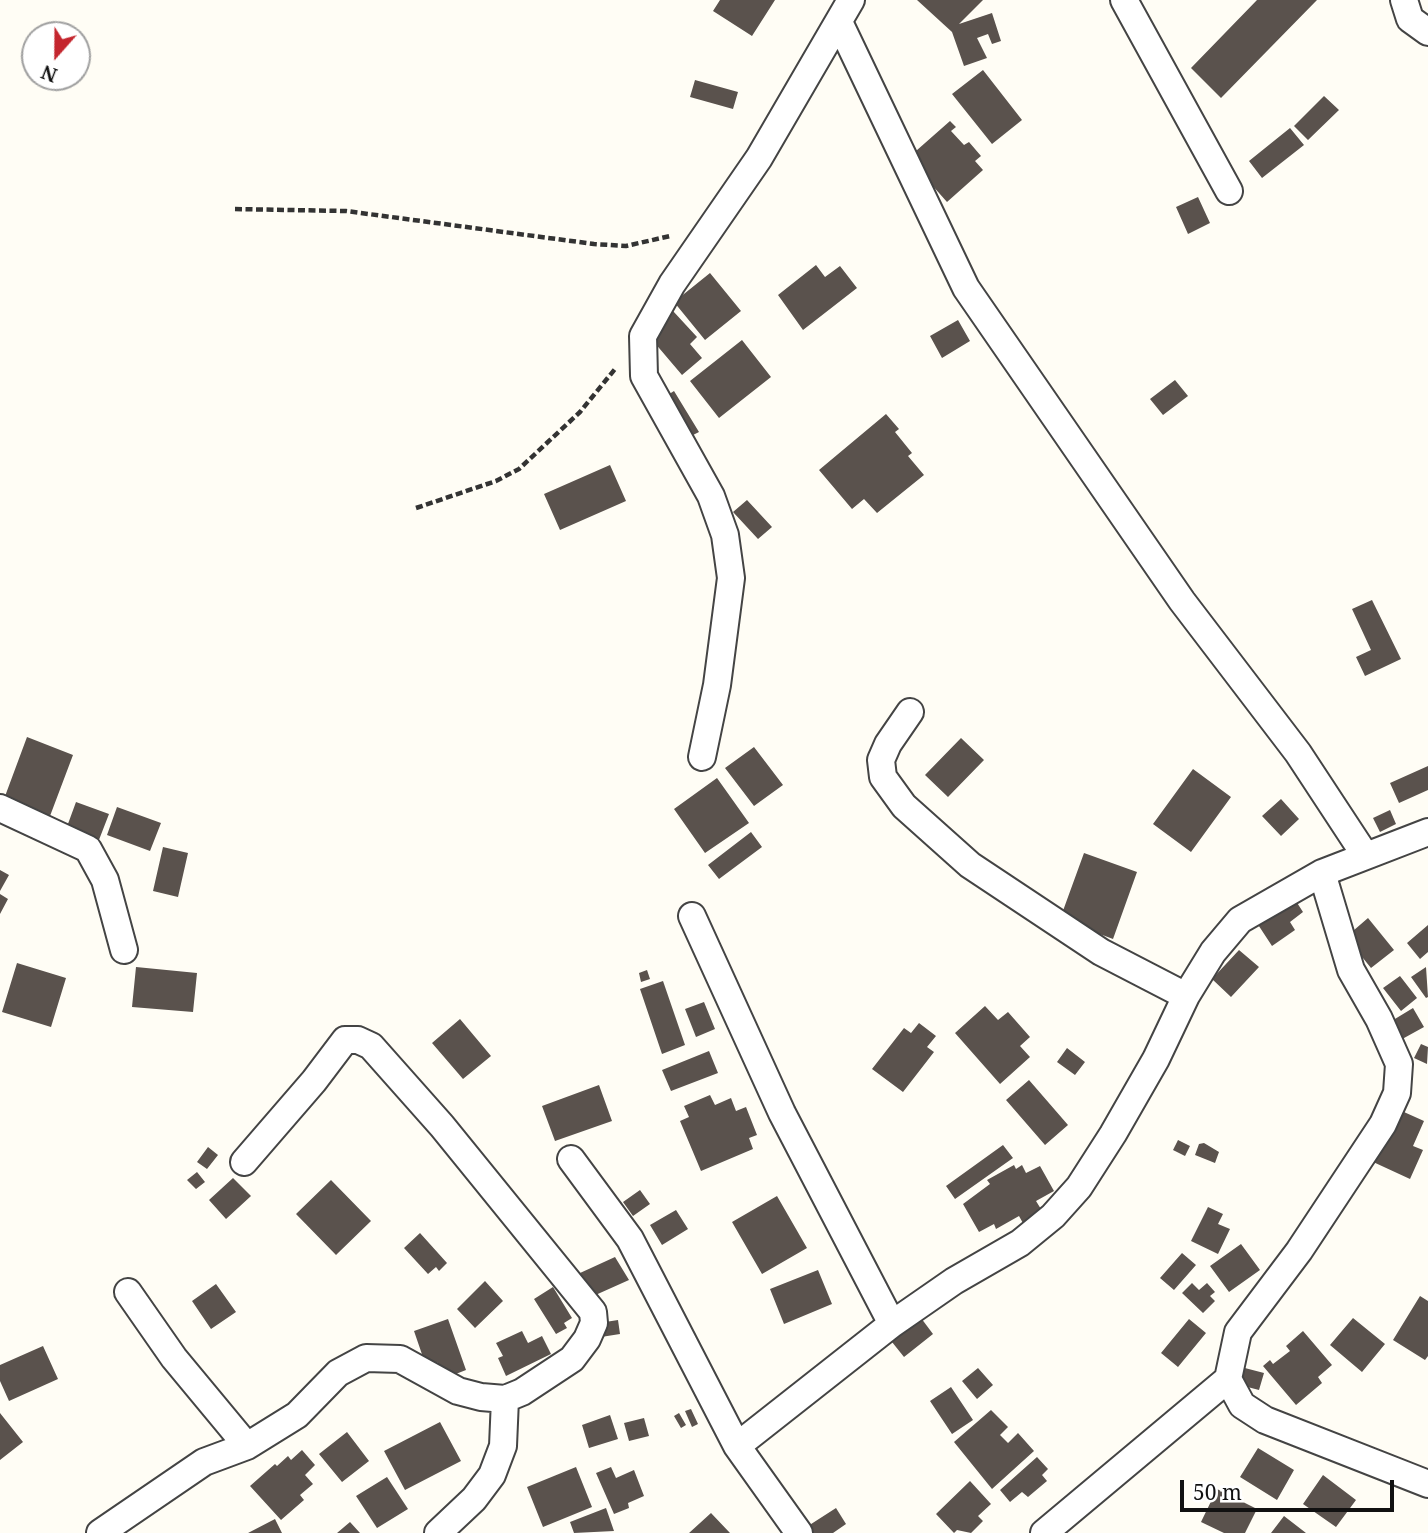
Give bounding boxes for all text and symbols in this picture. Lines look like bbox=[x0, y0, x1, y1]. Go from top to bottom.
north arrow bbox=[21, 21, 91, 91]
text: N bbox=[38, 59, 61, 89]
scale bar bbox=[1183, 1466, 1396, 1510]
text: 50 m bbox=[1193, 1478, 1242, 1506]

